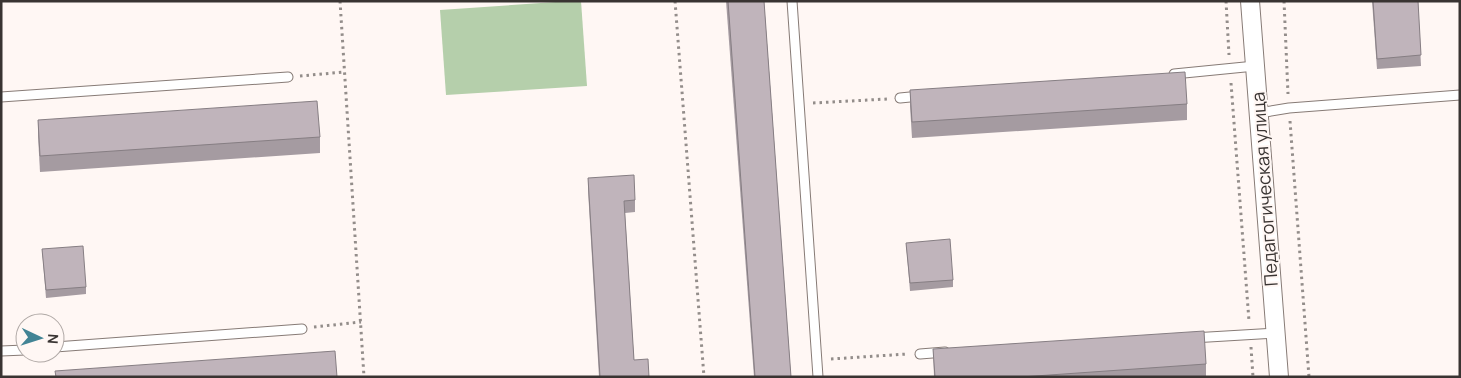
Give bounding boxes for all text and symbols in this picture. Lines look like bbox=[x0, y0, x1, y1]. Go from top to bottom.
street label: Педагогическая улица bbox=[1245, 91, 1283, 287]
north arrow bbox=[15, 313, 65, 363]
text: N bbox=[44, 333, 63, 345]

